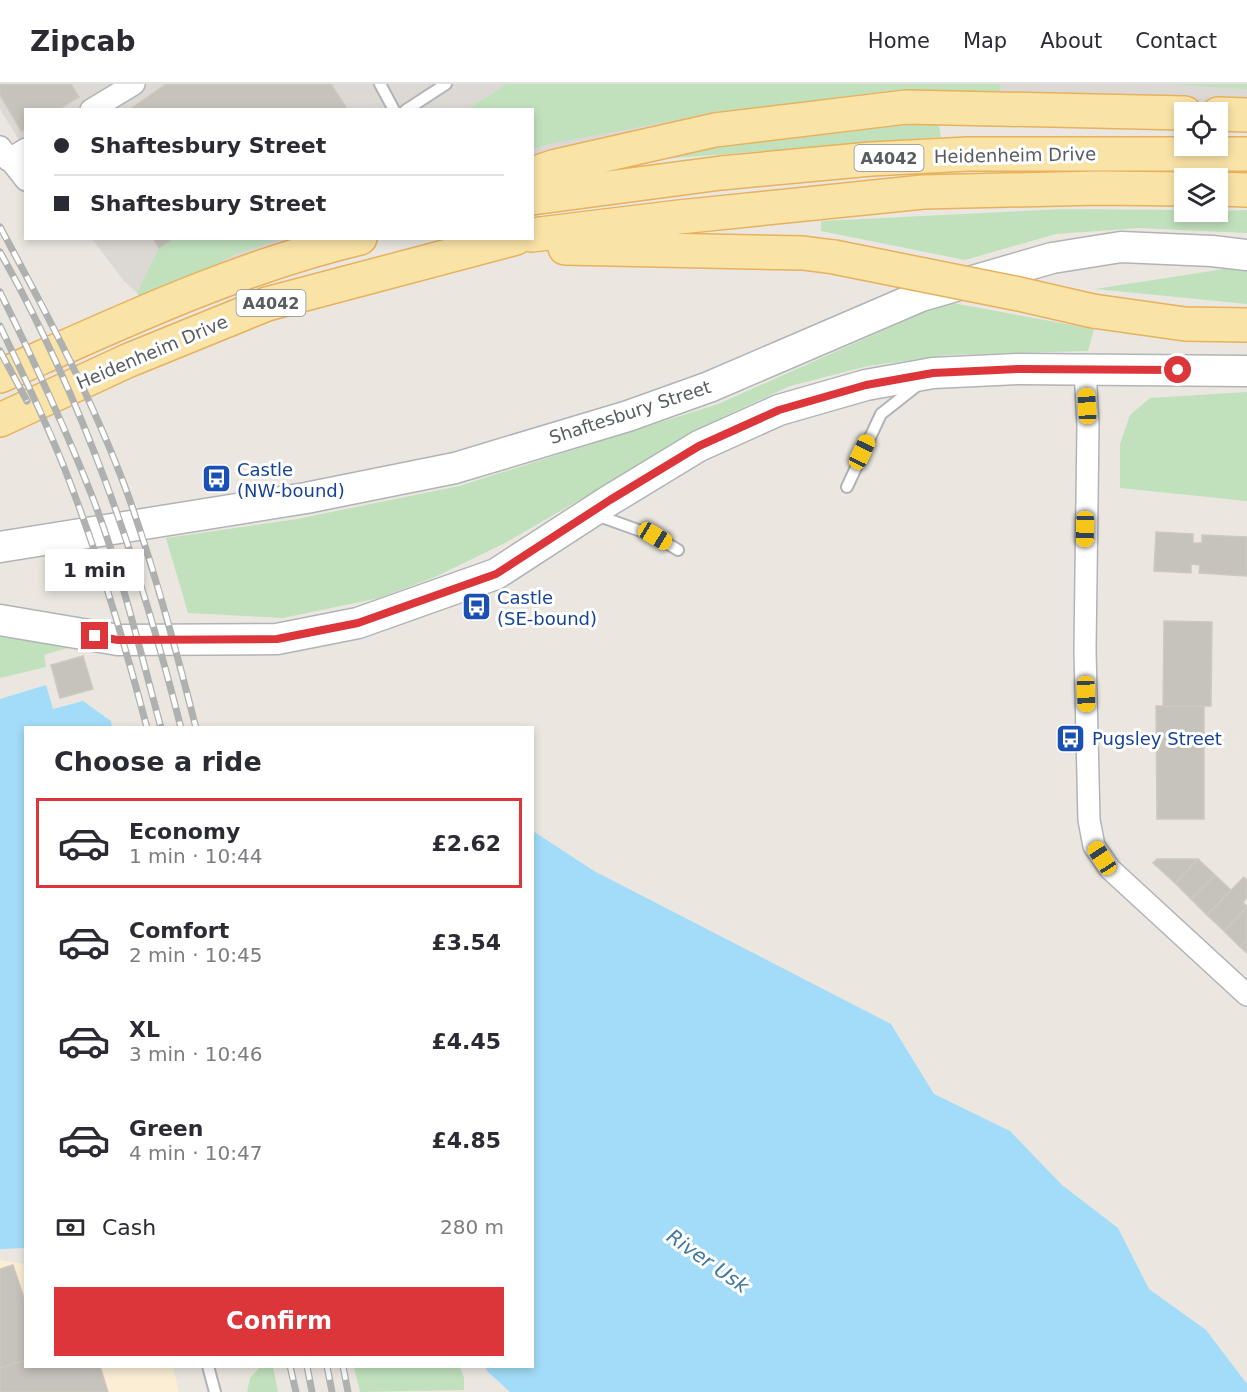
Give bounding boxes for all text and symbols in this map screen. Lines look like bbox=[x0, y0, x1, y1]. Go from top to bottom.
text: Zipcab bbox=[30, 25, 135, 58]
text: Home bbox=[868, 29, 930, 53]
text: Map bbox=[963, 29, 1007, 53]
text: About bbox=[1040, 29, 1102, 53]
text: Contact bbox=[1135, 29, 1217, 53]
map controls bbox=[1174, 102, 1228, 222]
button: locate bbox=[1174, 102, 1228, 156]
text: Shaftesbury Street bbox=[90, 133, 326, 158]
street label: Heidenheim Drive bbox=[934, 143, 1096, 167]
road number: A4042 bbox=[854, 145, 924, 171]
button: layers bbox=[1174, 168, 1228, 222]
text: Shaftesbury Street bbox=[90, 191, 326, 216]
road number: A4042 bbox=[236, 290, 306, 316]
street label: Heidenheim Drive bbox=[73, 311, 231, 393]
route start bbox=[1164, 356, 1191, 383]
street label: Shaftesbury Street bbox=[547, 376, 713, 448]
car bbox=[1077, 388, 1097, 424]
car bbox=[846, 432, 878, 472]
place label: Castle (NW-bound) bbox=[237, 459, 345, 501]
bus stop icon: Castle (NW-bound) bbox=[200, 463, 232, 495]
car bbox=[1076, 511, 1094, 547]
car bbox=[635, 519, 675, 553]
callout: 1 min bbox=[46, 549, 144, 591]
text: 1 min bbox=[63, 558, 126, 582]
place label: Castle (SE-bound) bbox=[497, 587, 597, 629]
bus stop icon: Castle (SE-bound) bbox=[460, 591, 492, 623]
route end bbox=[81, 622, 108, 649]
car bbox=[1076, 676, 1096, 712]
bus stop icon: Pugsley Street bbox=[1055, 722, 1087, 754]
place label: Pugsley Street bbox=[1092, 728, 1222, 749]
text: Choose a ride bbox=[54, 746, 262, 777]
icon: car bbox=[57, 816, 111, 870]
text: Economy bbox=[129, 819, 240, 844]
text: £2.62 bbox=[431, 831, 501, 856]
car bbox=[1085, 838, 1119, 878]
text: 1 min · 10:44 bbox=[129, 844, 263, 868]
icon: car bbox=[57, 915, 111, 969]
text: Comfort bbox=[129, 918, 229, 943]
text: £3.54 bbox=[431, 930, 501, 955]
text: 2 min · 10:45 bbox=[129, 943, 263, 967]
icon: car bbox=[57, 1014, 111, 1068]
text: XL bbox=[129, 1017, 160, 1042]
text: £4.45 bbox=[431, 1029, 501, 1054]
text: 3 min · 10:46 bbox=[129, 1042, 263, 1066]
icon: car bbox=[57, 1113, 111, 1167]
text: Green bbox=[129, 1116, 203, 1141]
text: £4.85 bbox=[431, 1128, 501, 1153]
text: 4 min · 10:47 bbox=[129, 1141, 263, 1165]
icon: cash bbox=[54, 1211, 87, 1244]
text: Cash bbox=[102, 1215, 156, 1240]
text: 280 m bbox=[440, 1215, 504, 1239]
water label: River Usk bbox=[662, 1224, 755, 1299]
button: Confirm bbox=[54, 1287, 504, 1356]

